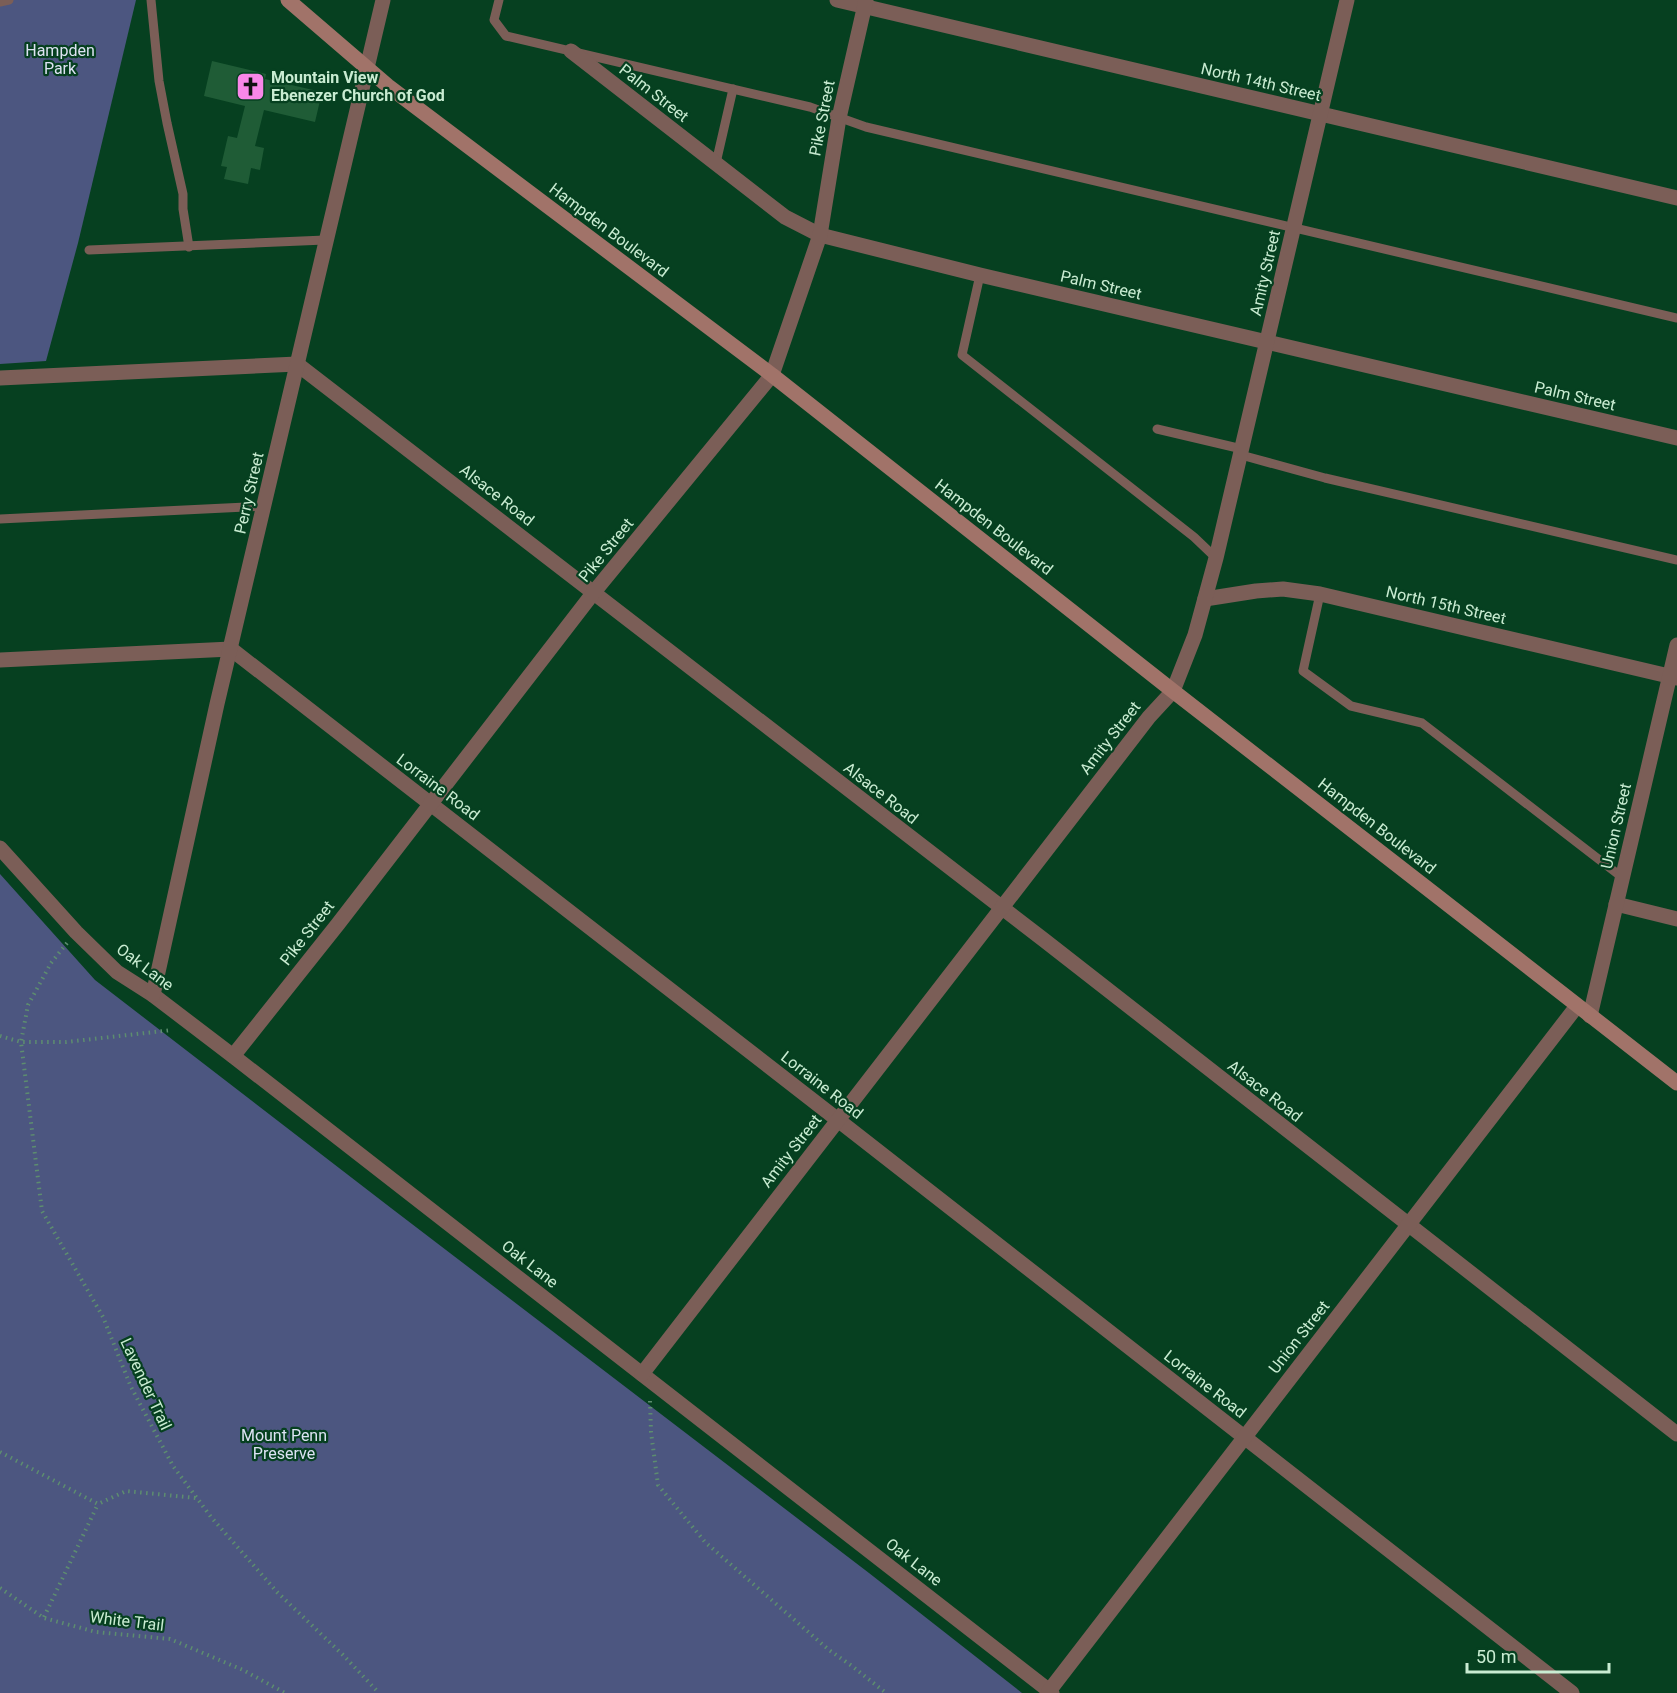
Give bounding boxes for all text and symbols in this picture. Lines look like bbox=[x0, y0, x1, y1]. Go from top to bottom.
park label: Hampden Park bbox=[25, 41, 95, 78]
street label: North 14th Street bbox=[1199, 59, 1323, 105]
street label: Palm Street bbox=[616, 60, 692, 126]
place label: Mountain View Ebenezer Church of God bbox=[271, 68, 445, 105]
church icon: Mountain View Ebenezer Church of God bbox=[234, 70, 266, 102]
street label: Pike Street bbox=[805, 79, 839, 157]
street label: Hampden Boulevard bbox=[546, 179, 672, 281]
street label: Amity Street bbox=[1246, 228, 1284, 318]
street label: Palm Street bbox=[1059, 266, 1143, 304]
street label: Palm Street bbox=[1533, 377, 1617, 415]
street label: Perry Street bbox=[230, 450, 268, 536]
street label: Alsace Road bbox=[456, 460, 538, 530]
street label: Hampden Boulevard bbox=[931, 475, 1057, 579]
street label: Pike Street bbox=[575, 514, 637, 586]
street label: North 15th Street bbox=[1384, 582, 1508, 628]
street label: Amity Street bbox=[1076, 698, 1144, 778]
street label: Lorraine Road bbox=[393, 750, 483, 824]
street label: Alsace Road bbox=[840, 758, 922, 828]
street label: Hampden Boulevard bbox=[1314, 774, 1440, 878]
street label: Union Street bbox=[1597, 781, 1635, 871]
street label: Pike Street bbox=[276, 897, 338, 969]
street label: Oak Lane bbox=[113, 939, 177, 995]
street label: Lorraine Road bbox=[777, 1047, 867, 1123]
street label: Alsace Road bbox=[1224, 1056, 1306, 1126]
street label: Amity Street bbox=[757, 1111, 825, 1191]
street label: Oak Lane bbox=[498, 1236, 562, 1292]
street label: Union Street bbox=[1265, 1297, 1333, 1377]
street label: Lavender Trail bbox=[116, 1335, 176, 1433]
street label: Lorraine Road bbox=[1160, 1346, 1250, 1422]
park label: Mount Penn Preserve bbox=[241, 1426, 327, 1463]
street label: Oak Lane bbox=[882, 1534, 946, 1590]
street label: White Trail bbox=[89, 1607, 165, 1635]
scale bar bbox=[1467, 1636, 1610, 1674]
text: 50 m bbox=[1476, 1646, 1516, 1667]

